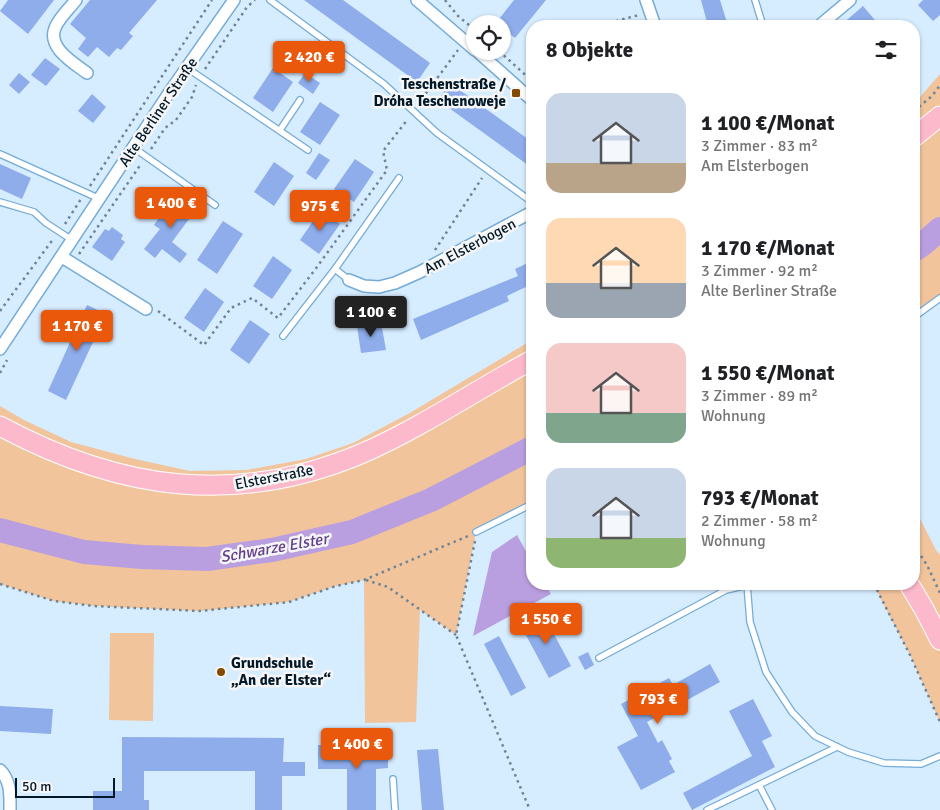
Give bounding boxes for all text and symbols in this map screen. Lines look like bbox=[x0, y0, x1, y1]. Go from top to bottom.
map controls bbox=[466, 15, 511, 60]
button: locate bbox=[466, 15, 511, 60]
icon: filters bbox=[872, 36, 900, 64]
text: 8 Objekte bbox=[546, 37, 633, 63]
pin: 2 420 € bbox=[263, 41, 355, 83]
text: 2 420 € bbox=[284, 47, 334, 67]
street label: Alte Berliner Straße bbox=[115, 54, 201, 170]
place label: Teschenstraße / Dróha Teschenoweje bbox=[373, 75, 506, 110]
marker: Teschenstraße / Dróha Teschenoweje bbox=[510, 87, 522, 99]
text: 1 100 €/Monat bbox=[701, 110, 835, 136]
icon: home bbox=[586, 113, 646, 173]
text: 3 Zimmer · 83 m² bbox=[701, 136, 818, 156]
text: Am Elsterbogen bbox=[701, 156, 809, 176]
pin: 1 400 € bbox=[125, 186, 217, 229]
pin: 975 € bbox=[285, 190, 355, 232]
text: 1 400 € bbox=[146, 193, 196, 213]
text: 975 € bbox=[301, 196, 339, 216]
street label: Am Elsterbogen bbox=[421, 214, 519, 278]
text: 1 170 €/Monat bbox=[701, 235, 835, 261]
icon: home bbox=[586, 238, 646, 298]
text: 3 Zimmer · 92 m² bbox=[701, 261, 818, 281]
text: Alte Berliner Straße bbox=[701, 281, 837, 301]
pin: 1 100 € bbox=[325, 296, 417, 338]
text: 1 100 € bbox=[346, 302, 396, 322]
pin: 1 170 € bbox=[31, 310, 123, 352]
text: 1 170 € bbox=[52, 316, 102, 336]
text: 1 550 €/Monat bbox=[701, 360, 835, 386]
icon: home bbox=[586, 363, 646, 423]
text: 3 Zimmer · 89 m² bbox=[701, 386, 818, 406]
text: Wohnung bbox=[701, 406, 766, 426]
street label: Elsterstraße bbox=[233, 461, 315, 493]
text: 793 €/Monat bbox=[701, 485, 819, 511]
icon: home bbox=[586, 488, 646, 548]
text: 2 Zimmer · 58 m² bbox=[701, 511, 818, 531]
water label: Schwarze Elster bbox=[219, 528, 332, 567]
text: Wohnung bbox=[701, 531, 766, 551]
pin: 1 550 € bbox=[500, 602, 592, 645]
text: 1 550 € bbox=[521, 609, 571, 629]
place label: Grundschule „An der Elster“ bbox=[231, 654, 332, 689]
marker: Grundschule „An der Elster“ bbox=[215, 666, 227, 678]
pin: 793 € bbox=[623, 682, 693, 725]
text: 793 € bbox=[639, 689, 677, 709]
pin: 1 400 € bbox=[311, 728, 403, 770]
text: 1 400 € bbox=[332, 734, 382, 754]
scale bar bbox=[15, 775, 115, 798]
text: 50 m bbox=[22, 778, 51, 795]

